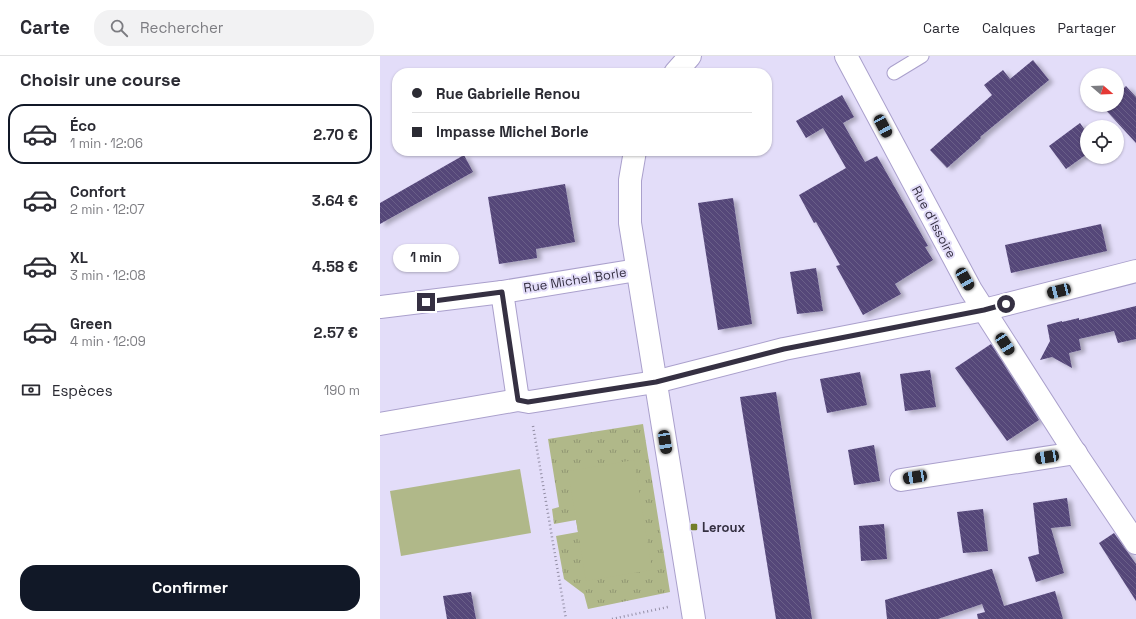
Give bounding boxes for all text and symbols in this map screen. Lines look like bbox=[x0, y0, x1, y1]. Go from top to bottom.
search box bbox=[94, 10, 374, 46]
text: Carte bbox=[20, 15, 70, 40]
icon: search bbox=[108, 17, 130, 39]
text: Rechercher bbox=[140, 18, 224, 37]
text: Carte bbox=[923, 19, 960, 37]
text: Calques bbox=[982, 19, 1036, 37]
text: Partager bbox=[1058, 19, 1116, 37]
text: Choisir une course bbox=[20, 68, 181, 91]
north arrow bbox=[1080, 68, 1124, 112]
map controls bbox=[1080, 68, 1124, 164]
text: Rue Gabrielle Renou bbox=[436, 84, 580, 103]
car bbox=[872, 113, 894, 139]
icon: car bbox=[22, 116, 58, 152]
text: Éco bbox=[70, 116, 96, 135]
button: locate bbox=[1080, 120, 1124, 164]
text: Impasse Michel Borle bbox=[436, 122, 589, 141]
text: 2.70 € bbox=[313, 125, 358, 144]
text: 1 min · 12:06 bbox=[70, 135, 143, 152]
icon: car bbox=[22, 182, 58, 218]
text: Confort bbox=[70, 182, 126, 201]
street label: Rue d'Issoire bbox=[908, 183, 960, 261]
text: 3.64 € bbox=[312, 191, 358, 210]
text: 2 min · 12:07 bbox=[70, 201, 145, 218]
callout: 1 min bbox=[393, 244, 459, 272]
icon: car bbox=[22, 248, 58, 284]
text: XL bbox=[70, 248, 88, 267]
text: 1 min bbox=[410, 249, 442, 266]
text: 4.58 € bbox=[312, 257, 358, 276]
street label: Rue Michel Borle bbox=[522, 263, 628, 297]
car bbox=[954, 266, 976, 292]
text: 3 min · 12:08 bbox=[70, 267, 146, 284]
car bbox=[1046, 282, 1072, 300]
route end bbox=[417, 293, 435, 311]
route start bbox=[997, 295, 1015, 313]
icon: car bbox=[22, 314, 58, 350]
text: Green bbox=[70, 314, 112, 333]
text: 2.57 € bbox=[314, 323, 358, 342]
car bbox=[993, 331, 1017, 357]
text: 4 min · 12:09 bbox=[70, 333, 146, 350]
icon: cash bbox=[20, 379, 42, 401]
text: Espèces bbox=[52, 381, 113, 400]
text: 190 m bbox=[324, 382, 360, 399]
car bbox=[657, 429, 673, 455]
car bbox=[1034, 449, 1060, 465]
car bbox=[902, 469, 928, 485]
place label: Leroux bbox=[702, 519, 745, 536]
marker: Leroux bbox=[689, 522, 699, 532]
button: Confirmer bbox=[20, 565, 360, 611]

